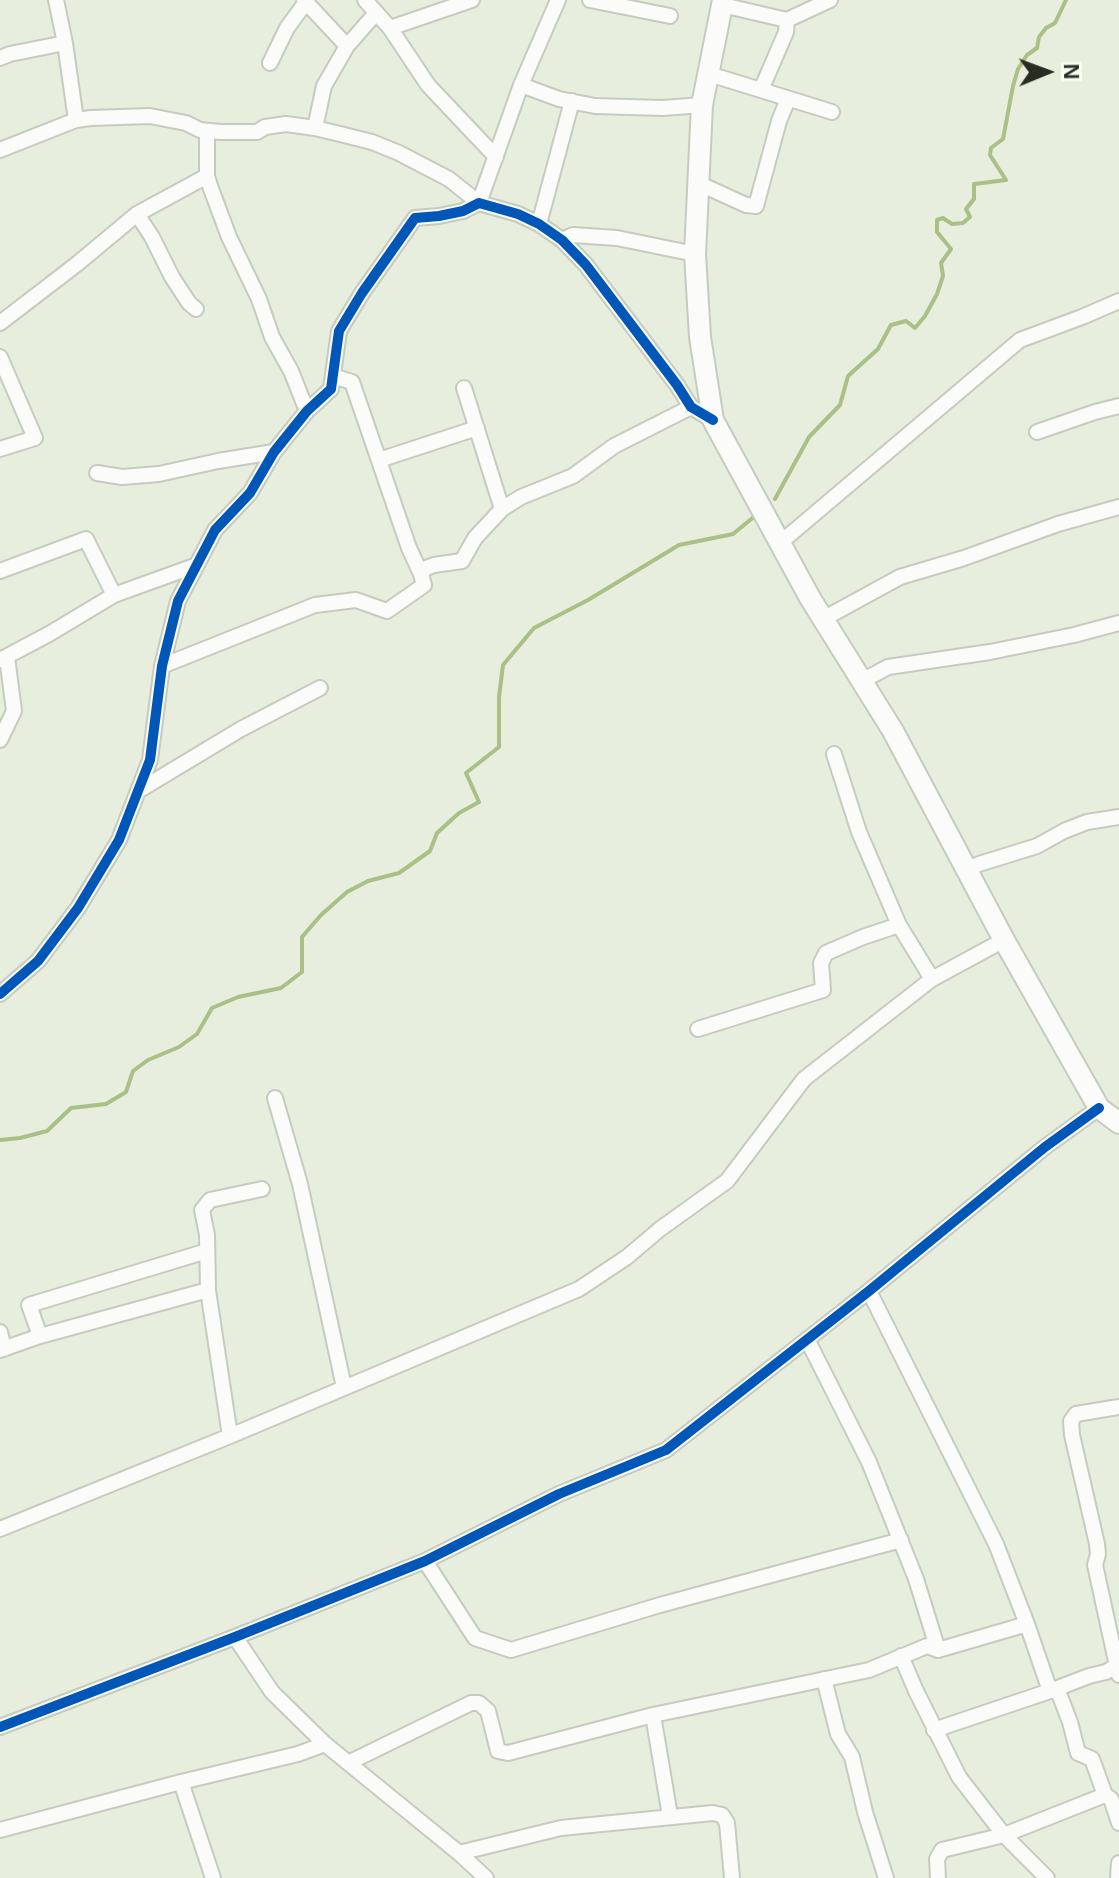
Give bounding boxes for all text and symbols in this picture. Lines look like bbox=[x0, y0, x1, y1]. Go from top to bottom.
north arrow bbox=[1007, 32, 1087, 112]
text: N bbox=[1059, 63, 1084, 80]

